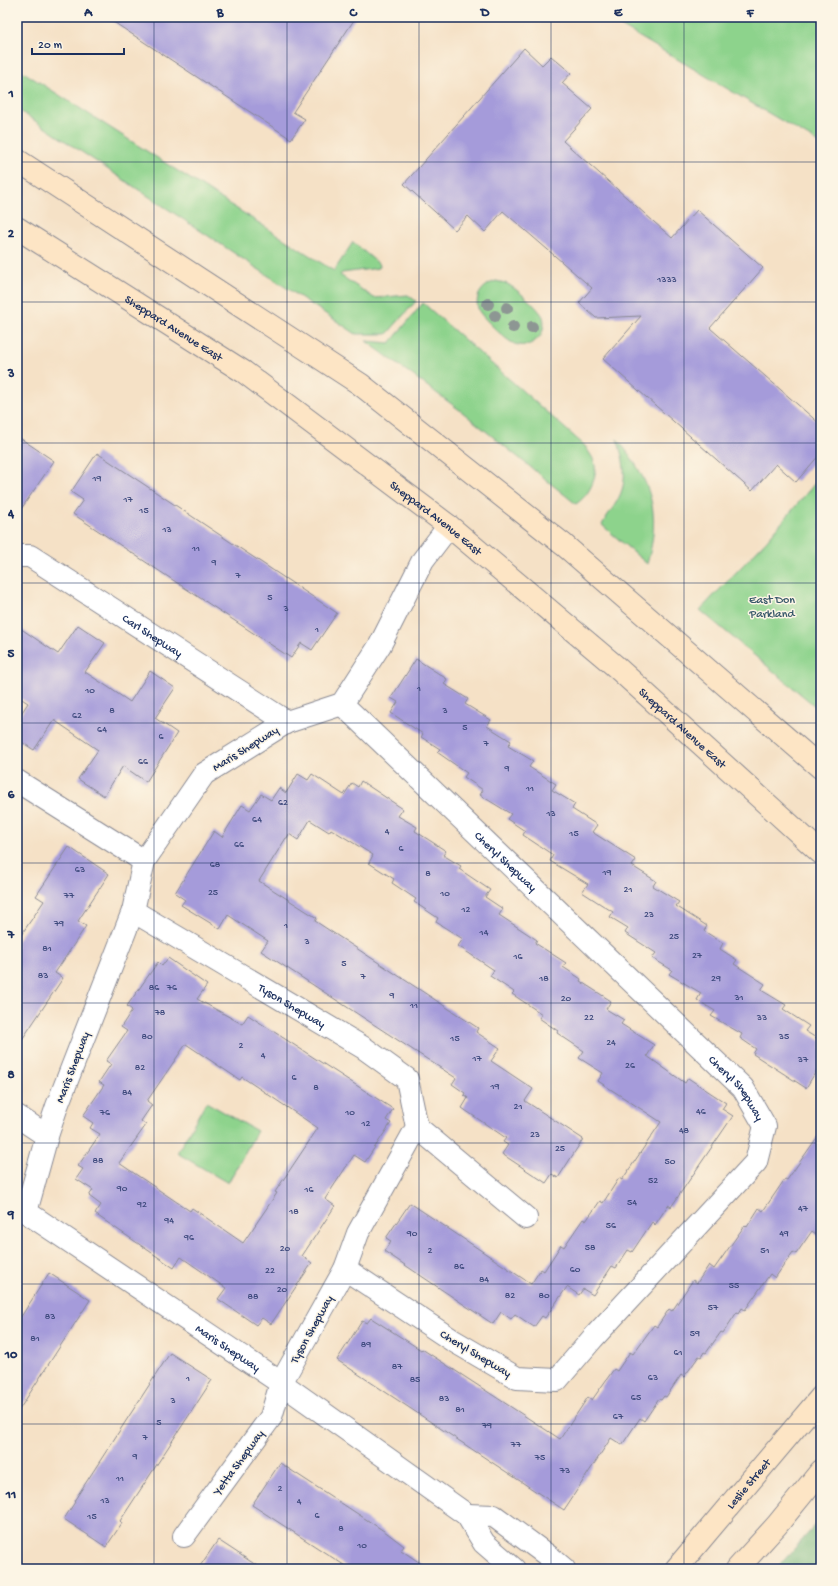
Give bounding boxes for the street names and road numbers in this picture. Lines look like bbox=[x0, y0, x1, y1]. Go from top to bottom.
street label: Sheppard Avenue East bbox=[121, 293, 226, 366]
street label: Sheppard Avenue East bbox=[386, 479, 485, 560]
street label: Carl Shepway bbox=[119, 612, 184, 662]
street label: Sheppard Avenue East bbox=[635, 686, 729, 773]
street label: Maris Shepway bbox=[211, 724, 282, 776]
street label: Cheryl Shepway bbox=[471, 829, 539, 896]
street label: Tyson Shepway bbox=[254, 981, 327, 1032]
street label: Maris Shepway bbox=[54, 1030, 94, 1105]
street label: Cheryl Shepway bbox=[705, 1054, 766, 1124]
street label: Tyson Shepway bbox=[288, 1293, 337, 1367]
street label: Maris Shepway bbox=[192, 1322, 262, 1376]
street label: Cheryl Shepway bbox=[437, 1328, 513, 1382]
street label: Yetta Shepway bbox=[211, 1428, 268, 1499]
street label: Leslie Street bbox=[725, 1456, 776, 1513]

